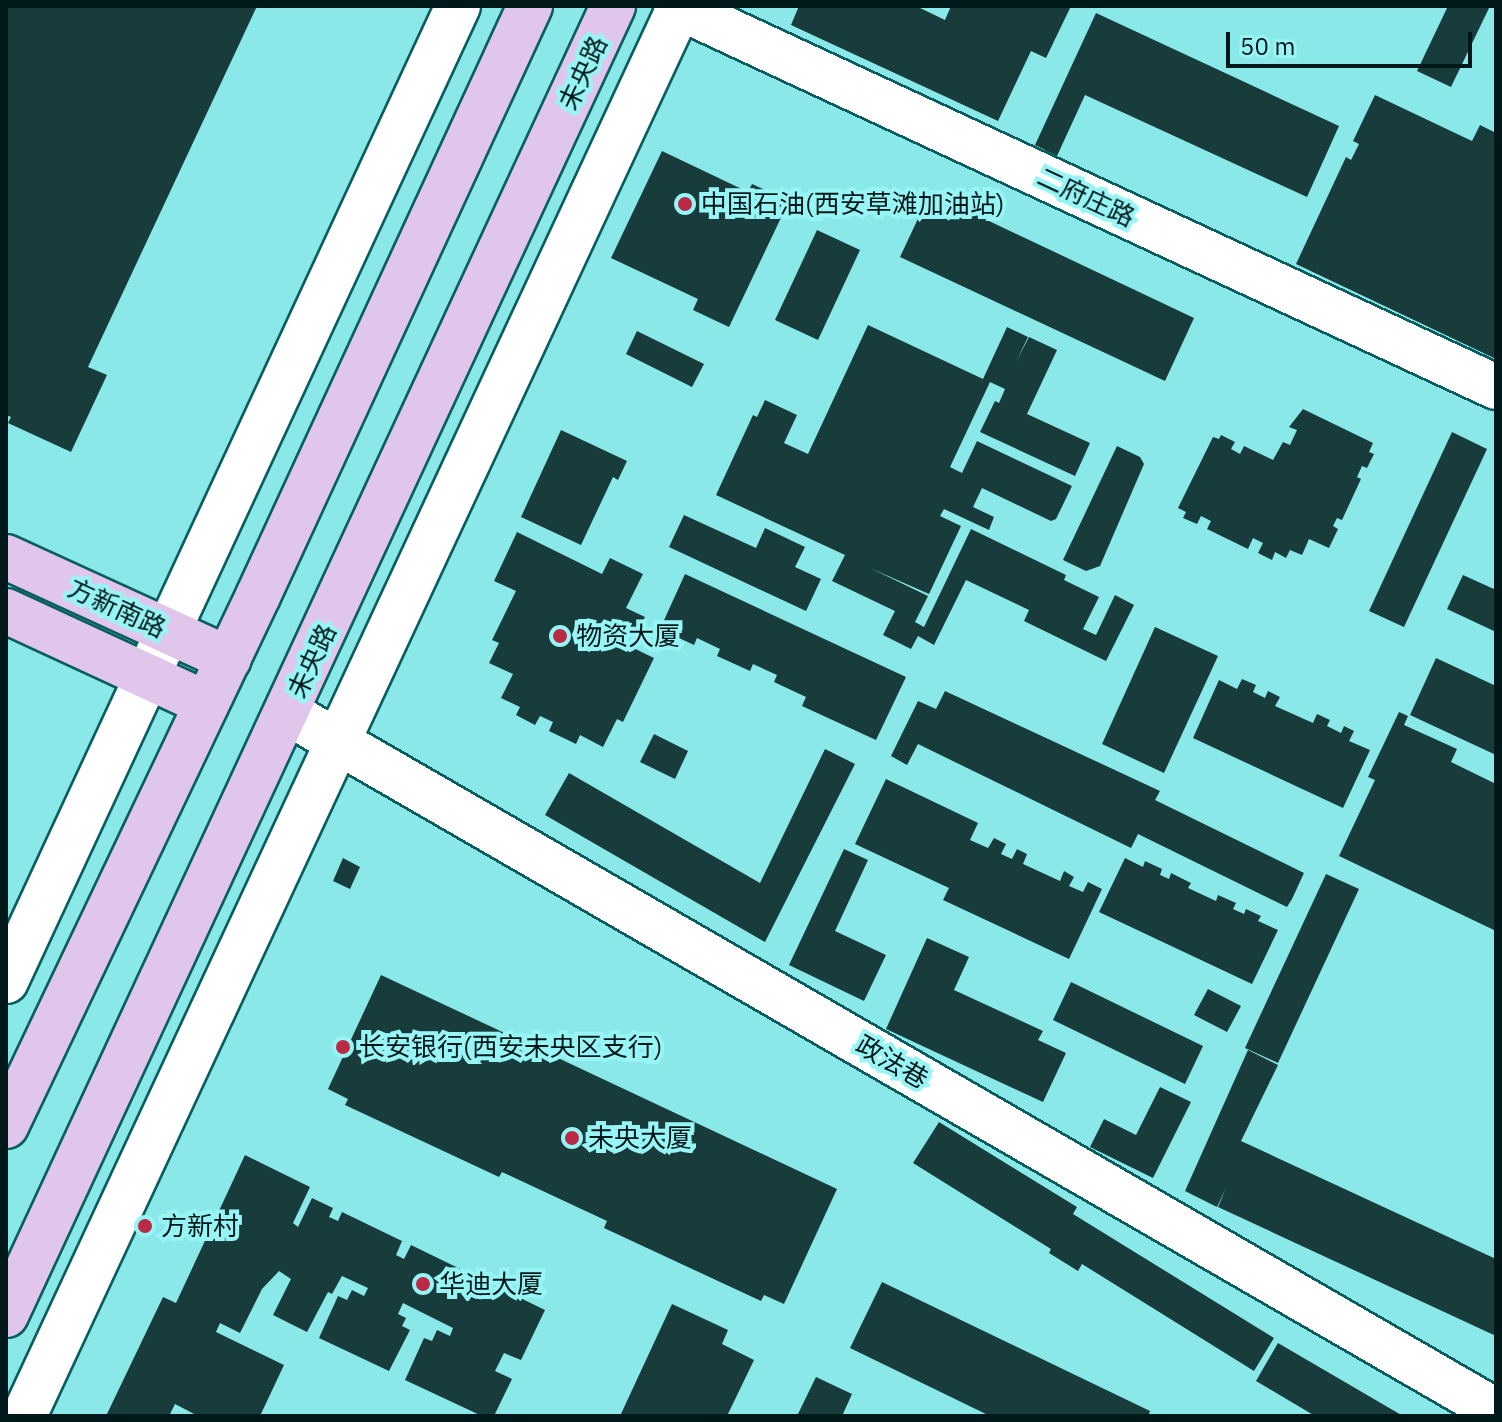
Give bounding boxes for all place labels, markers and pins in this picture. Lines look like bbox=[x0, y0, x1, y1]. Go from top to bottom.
place label: 中国石油(西安草滩加油站) bbox=[701, 188, 1004, 220]
marker: 中国石油(西安草滩加油站) bbox=[676, 195, 694, 213]
place label: 物资大厦 bbox=[576, 620, 680, 652]
marker: 物资大厦 bbox=[551, 627, 569, 645]
place label: 长安银行(西安未央区支行) bbox=[359, 1031, 662, 1063]
marker: 长安银行(西安未央区支行) bbox=[334, 1038, 352, 1056]
place label: 未央大厦 bbox=[588, 1122, 692, 1154]
marker: 未央大厦 bbox=[563, 1129, 581, 1147]
place label: 方新村 bbox=[161, 1210, 239, 1242]
marker: 方新村 bbox=[136, 1217, 154, 1235]
place label: 华迪大厦 bbox=[439, 1268, 543, 1300]
marker: 华迪大厦 bbox=[414, 1275, 432, 1293]

